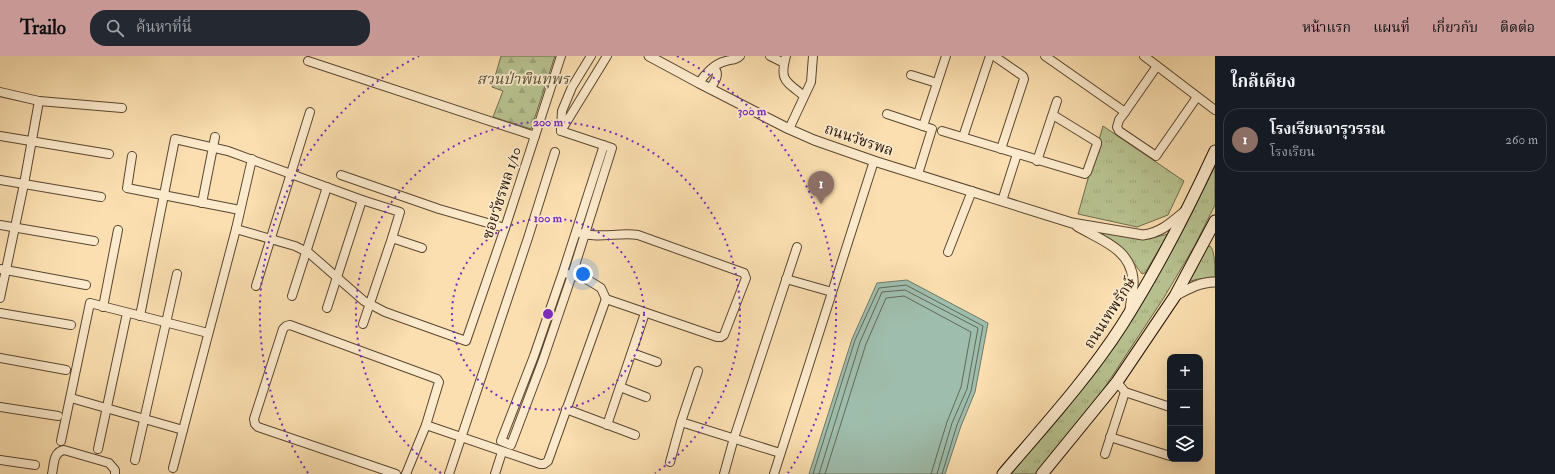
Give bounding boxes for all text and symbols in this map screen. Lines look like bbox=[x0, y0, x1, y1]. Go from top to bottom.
search box bbox=[90, 10, 370, 46]
text: Trailo bbox=[20, 16, 66, 40]
icon: search bbox=[104, 17, 126, 39]
text: ค้นหาที่นี่ bbox=[136, 18, 192, 37]
text: หน้าแรก bbox=[1302, 19, 1351, 36]
text: แผนที่ bbox=[1373, 19, 1410, 36]
text: เกี่ยวกับ bbox=[1432, 19, 1478, 36]
text: ติดต่อ bbox=[1500, 19, 1535, 36]
park label: สวนป่าพินทุพร bbox=[477, 70, 571, 89]
text: ใกล้เคียง bbox=[1231, 71, 1296, 92]
text: 300 m bbox=[738, 104, 767, 119]
text: 200 m bbox=[533, 115, 564, 130]
street label: ถนนวัชรพล bbox=[822, 119, 896, 161]
text: โรงเรียนจารุวรรณ bbox=[1270, 120, 1385, 139]
text: 1 bbox=[1243, 132, 1247, 148]
text: 260 m bbox=[1505, 132, 1538, 148]
street label: ซอยวัชรพล 1/10 bbox=[478, 144, 526, 242]
text: โรงเรียน bbox=[1270, 144, 1315, 160]
pin: 1 bbox=[808, 171, 834, 204]
text: 100 m bbox=[534, 211, 563, 226]
your location bbox=[573, 264, 593, 284]
street label: ถนนเทพรักษ์ bbox=[1079, 273, 1141, 352]
centre of rings bbox=[541, 307, 555, 321]
map controls bbox=[1167, 354, 1203, 462]
button: + bbox=[1167, 354, 1203, 390]
button: − bbox=[1167, 390, 1203, 426]
button: layers bbox=[1167, 426, 1203, 462]

